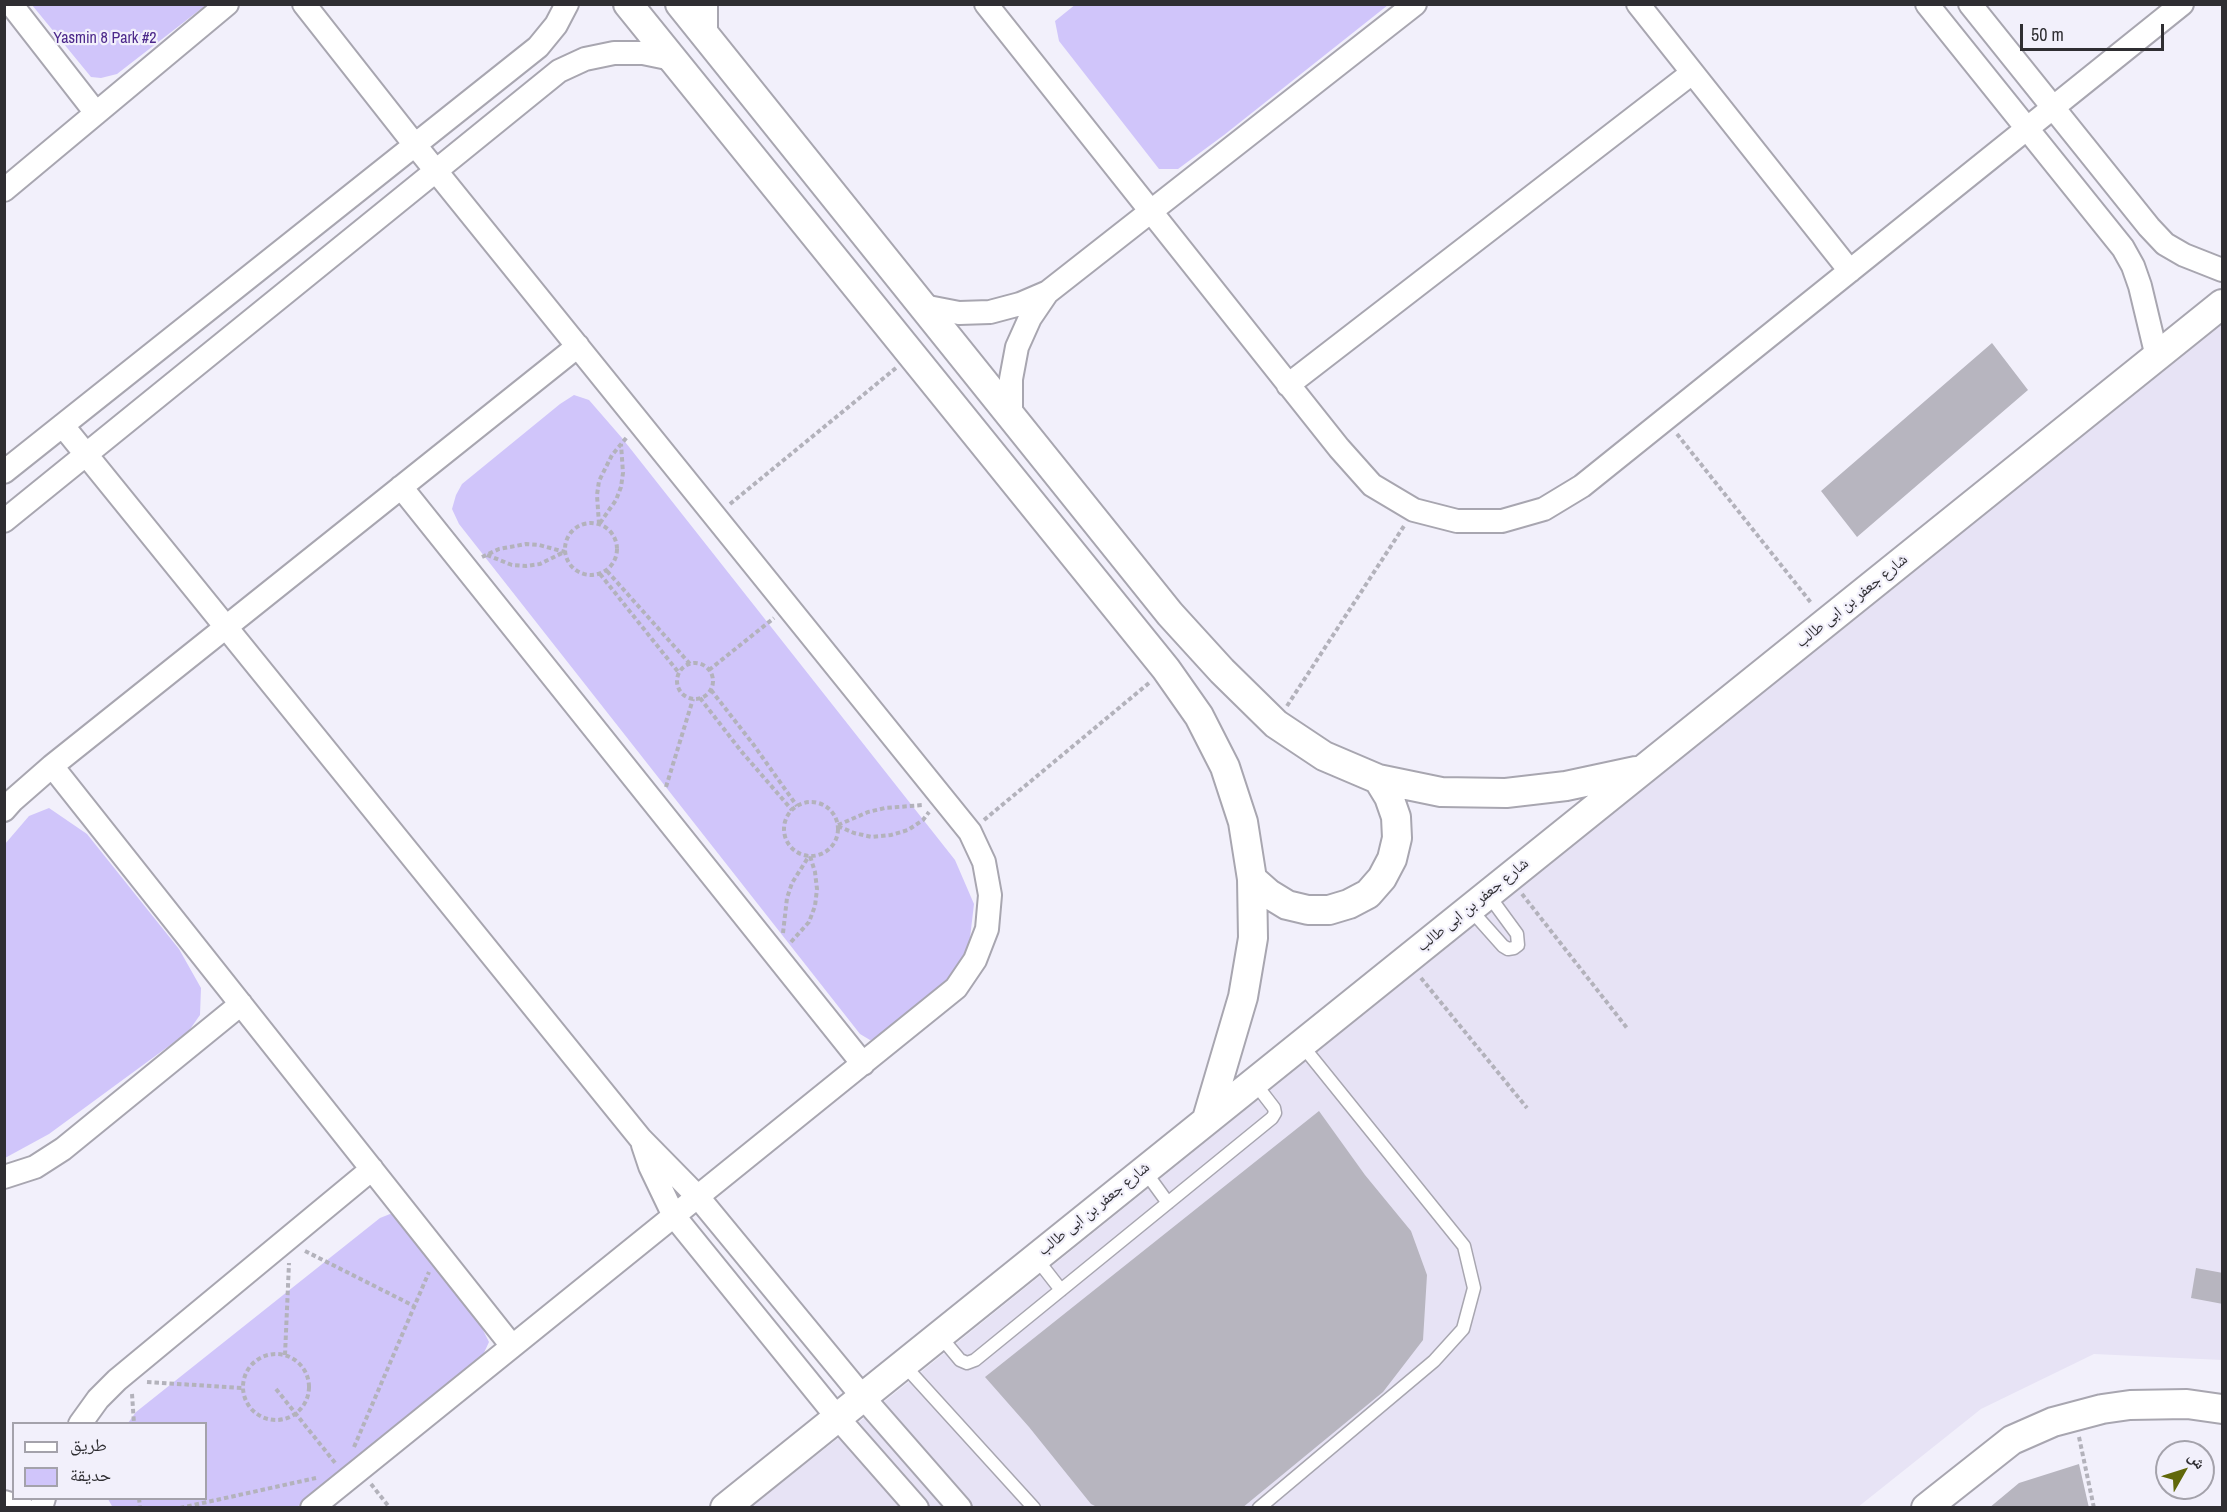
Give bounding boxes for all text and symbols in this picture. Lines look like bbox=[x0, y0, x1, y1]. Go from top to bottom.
scale bar bbox=[2023, 12, 2167, 50]
text: 50 m bbox=[2031, 22, 2064, 47]
park label: Yasmin 8 Park #2 bbox=[53, 29, 157, 49]
street label: شارع جعفر بن ابى طالب bbox=[1792, 550, 1912, 652]
street label: شارع جعفر بن ابى طالب bbox=[1413, 854, 1533, 956]
street label: شارع جعفر بن ابى طالب bbox=[1034, 1158, 1154, 1260]
legend bbox=[12, 1422, 207, 1500]
text: طريق bbox=[70, 1432, 107, 1457]
north arrow bbox=[2155, 1440, 2215, 1500]
text: ش bbox=[2184, 1446, 2211, 1473]
text: حديقة bbox=[70, 1462, 111, 1487]

